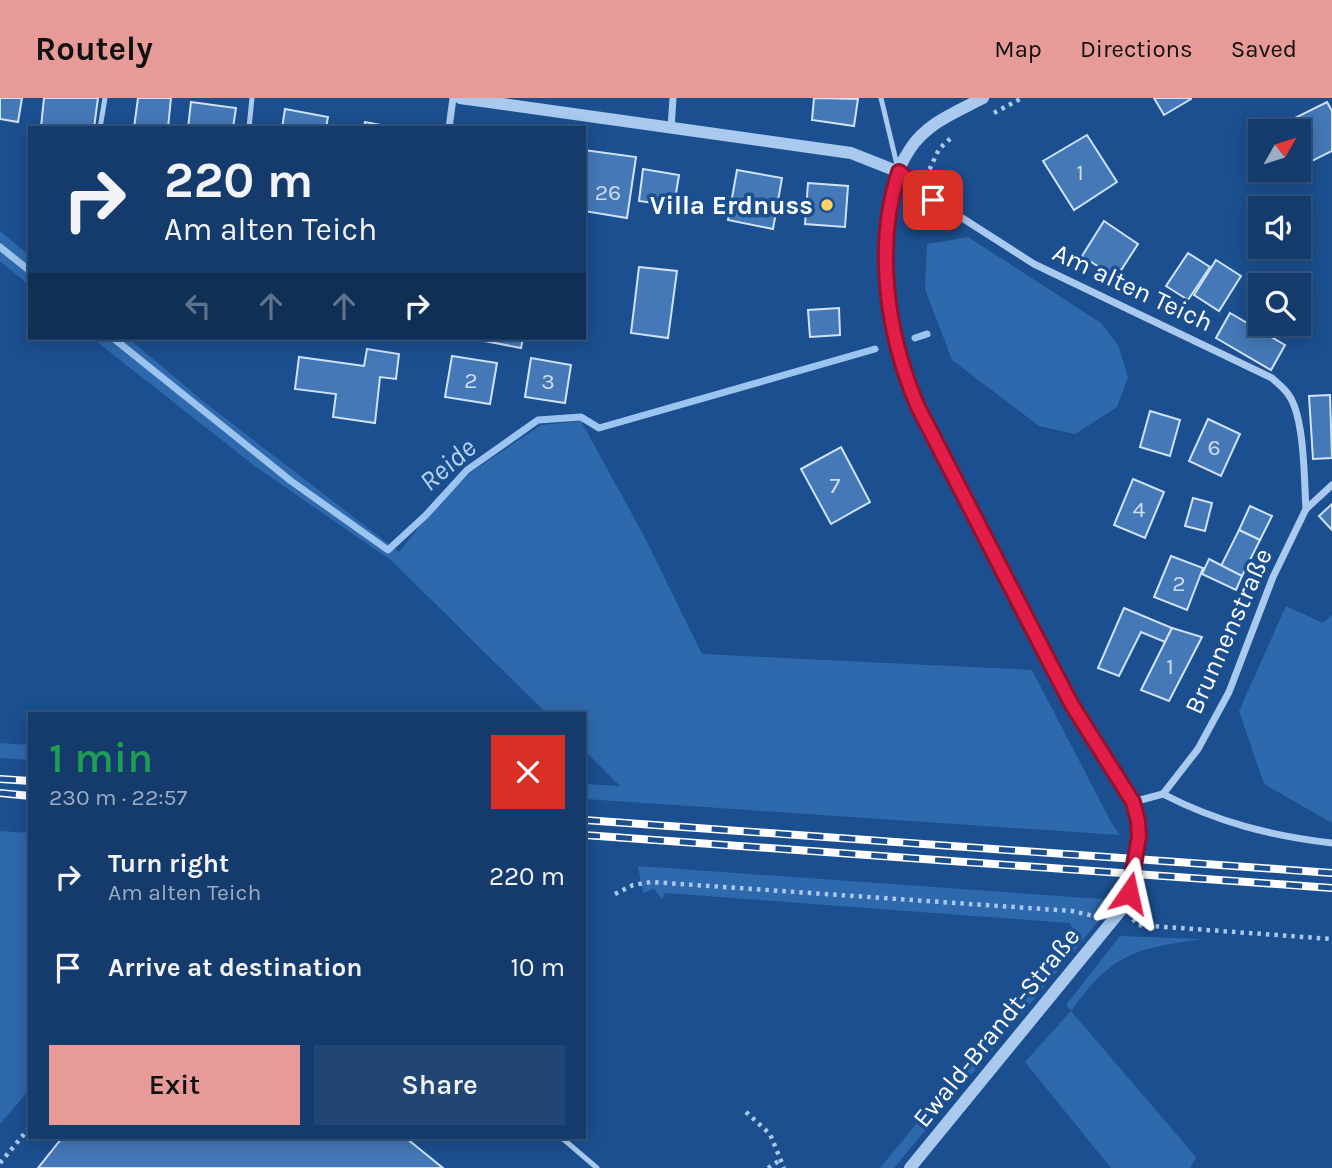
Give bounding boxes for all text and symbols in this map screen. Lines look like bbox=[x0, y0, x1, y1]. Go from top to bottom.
text: Routely bbox=[35, 30, 153, 68]
text: Map bbox=[994, 35, 1042, 63]
text: Directions bbox=[1080, 35, 1193, 63]
text: Saved bbox=[1231, 35, 1297, 63]
north arrow bbox=[1248, 119, 1311, 182]
map controls bbox=[1248, 119, 1311, 336]
text: 220 m bbox=[164, 152, 313, 209]
icon: right bbox=[49, 154, 140, 245]
house number: 1 bbox=[1076, 159, 1084, 186]
pin bbox=[903, 170, 963, 230]
house number: 26 bbox=[595, 179, 621, 206]
icon: arrive bbox=[914, 181, 952, 219]
place label: Villa Erdnuss bbox=[650, 190, 813, 221]
button: sound bbox=[1248, 196, 1311, 259]
marker: Villa Erdnuss bbox=[819, 197, 835, 213]
text: Am alten Teich bbox=[164, 211, 377, 248]
street label: Am alten Teich bbox=[1048, 237, 1218, 338]
button: search bbox=[1248, 273, 1311, 336]
icon: left bbox=[179, 287, 217, 325]
icon: ahead bbox=[252, 287, 290, 325]
icon: ahead bbox=[325, 287, 363, 325]
icon: right bbox=[398, 287, 436, 325]
house number: 2 bbox=[464, 367, 478, 394]
house number: 3 bbox=[541, 368, 555, 395]
water label: Reide bbox=[412, 431, 482, 498]
house number: 6 bbox=[1207, 434, 1221, 461]
house number: 7 bbox=[830, 472, 841, 499]
house number: 4 bbox=[1133, 496, 1146, 523]
street label: Brunnenstraße bbox=[1178, 544, 1279, 719]
house number: 2 bbox=[1172, 570, 1186, 597]
house number: 1 bbox=[1166, 653, 1174, 680]
text: 1 min bbox=[49, 733, 153, 783]
button: close bbox=[491, 735, 565, 809]
text: 230 m · 22:57 bbox=[49, 784, 187, 811]
text: Turn right bbox=[108, 848, 229, 879]
position arrow bbox=[1092, 856, 1166, 930]
icon: right bbox=[49, 858, 87, 896]
text: 220 m bbox=[489, 861, 565, 892]
text: Am alten Teich bbox=[108, 879, 261, 906]
street label: Ewald-Brandt-Straße bbox=[906, 921, 1086, 1133]
icon: arrive bbox=[49, 949, 87, 987]
text: Arrive at destination bbox=[108, 952, 362, 983]
text: 10 m bbox=[510, 952, 565, 983]
button: Exit bbox=[49, 1045, 300, 1125]
button: Share bbox=[314, 1045, 565, 1125]

